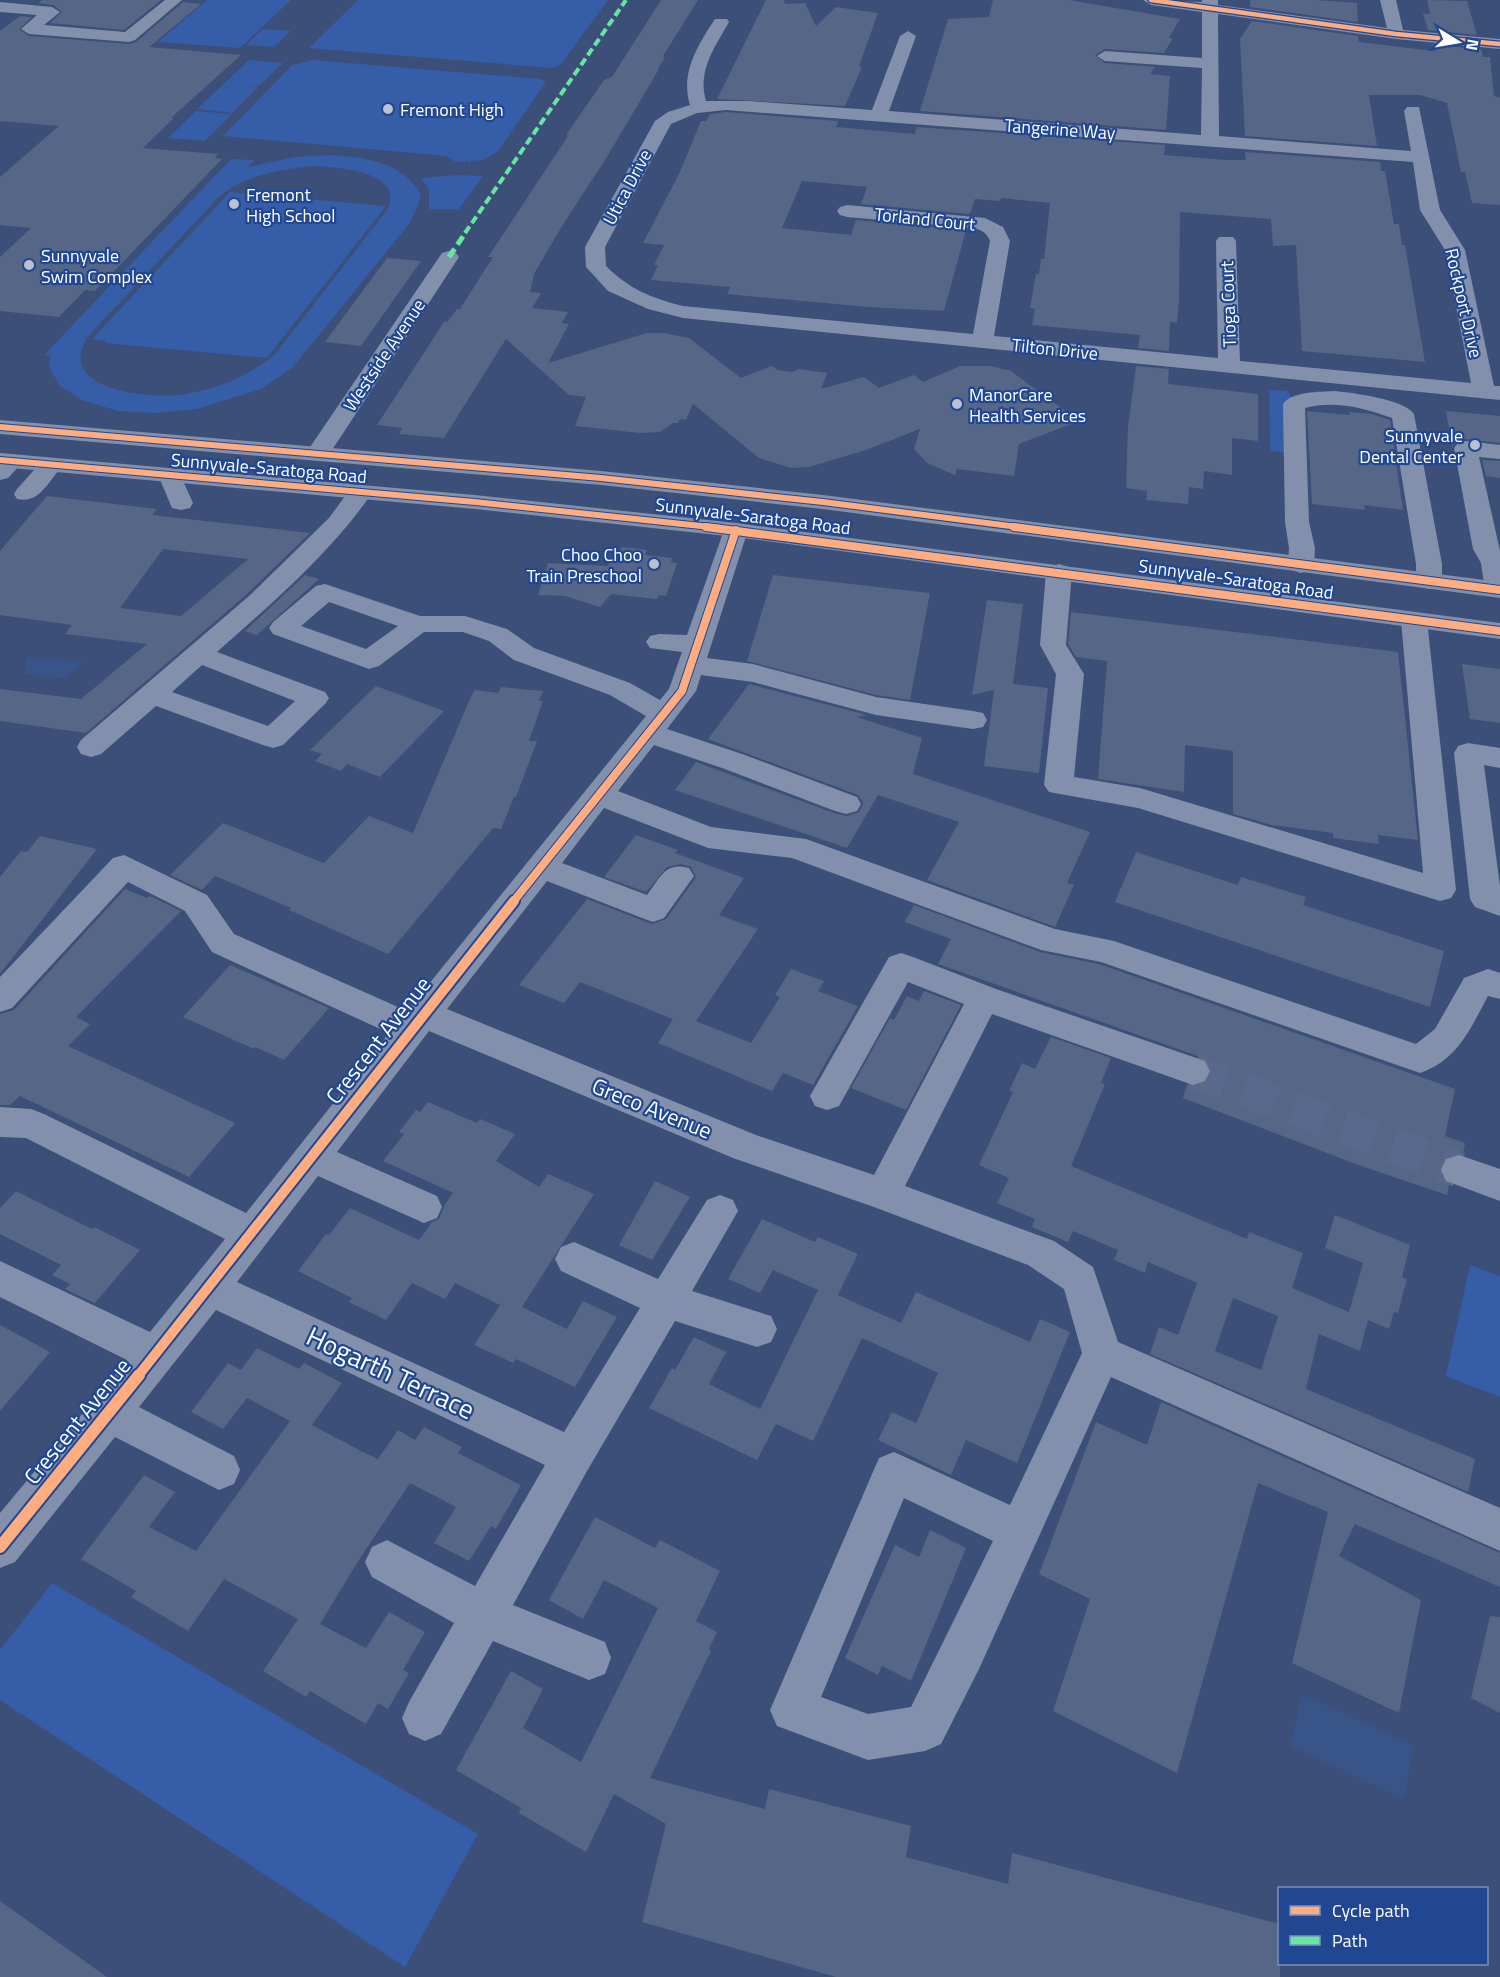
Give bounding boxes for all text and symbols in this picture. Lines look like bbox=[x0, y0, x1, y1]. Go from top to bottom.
north arrow bbox=[1428, 12, 1488, 72]
text: N bbox=[1460, 37, 1486, 53]
place label: Fremont High bbox=[400, 96, 504, 123]
marker: Fremont High bbox=[381, 102, 395, 116]
street label: Tangerine Way bbox=[1004, 112, 1117, 146]
street label: Utica Drive bbox=[596, 144, 658, 230]
place label: Fremont High School bbox=[246, 181, 335, 229]
marker: Fremont High School bbox=[227, 197, 241, 211]
street label: Torland Court bbox=[873, 200, 977, 238]
place label: Sunnyvale Swim Complex bbox=[41, 242, 152, 290]
street label: Rockport Drive bbox=[1438, 246, 1490, 360]
marker: Sunnyvale Swim Complex bbox=[22, 258, 36, 272]
street label: Tioga Court bbox=[1213, 260, 1243, 348]
street label: Westside Avenue bbox=[336, 293, 432, 417]
street label: Tilton Drive bbox=[1011, 331, 1099, 367]
place label: ManorCare Health Services bbox=[969, 381, 1086, 429]
marker: ManorCare Health Services bbox=[950, 397, 964, 411]
place label: Sunnyvale Dental Center bbox=[1359, 422, 1463, 470]
marker: Sunnyvale Dental Center bbox=[1468, 438, 1482, 452]
street label: Sunnyvale-Saratoga Road bbox=[170, 446, 368, 490]
street label: Sunnyvale-Saratoga Road bbox=[654, 491, 852, 541]
place label: Choo Choo Train Preschool bbox=[526, 541, 642, 589]
street label: Sunnyvale-Saratoga Road bbox=[1137, 552, 1335, 606]
marker: Choo Choo Train Preschool bbox=[647, 557, 661, 571]
street label: Crescent Avenue bbox=[317, 969, 439, 1111]
street label: Greco Avenue bbox=[587, 1068, 717, 1148]
street label: Hogarth Terrace bbox=[300, 1315, 482, 1429]
street label: Crescent Avenue bbox=[15, 1350, 139, 1492]
legend bbox=[1278, 1887, 1488, 1965]
text: Cycle path bbox=[1332, 1897, 1410, 1924]
text: Path bbox=[1332, 1927, 1368, 1954]

